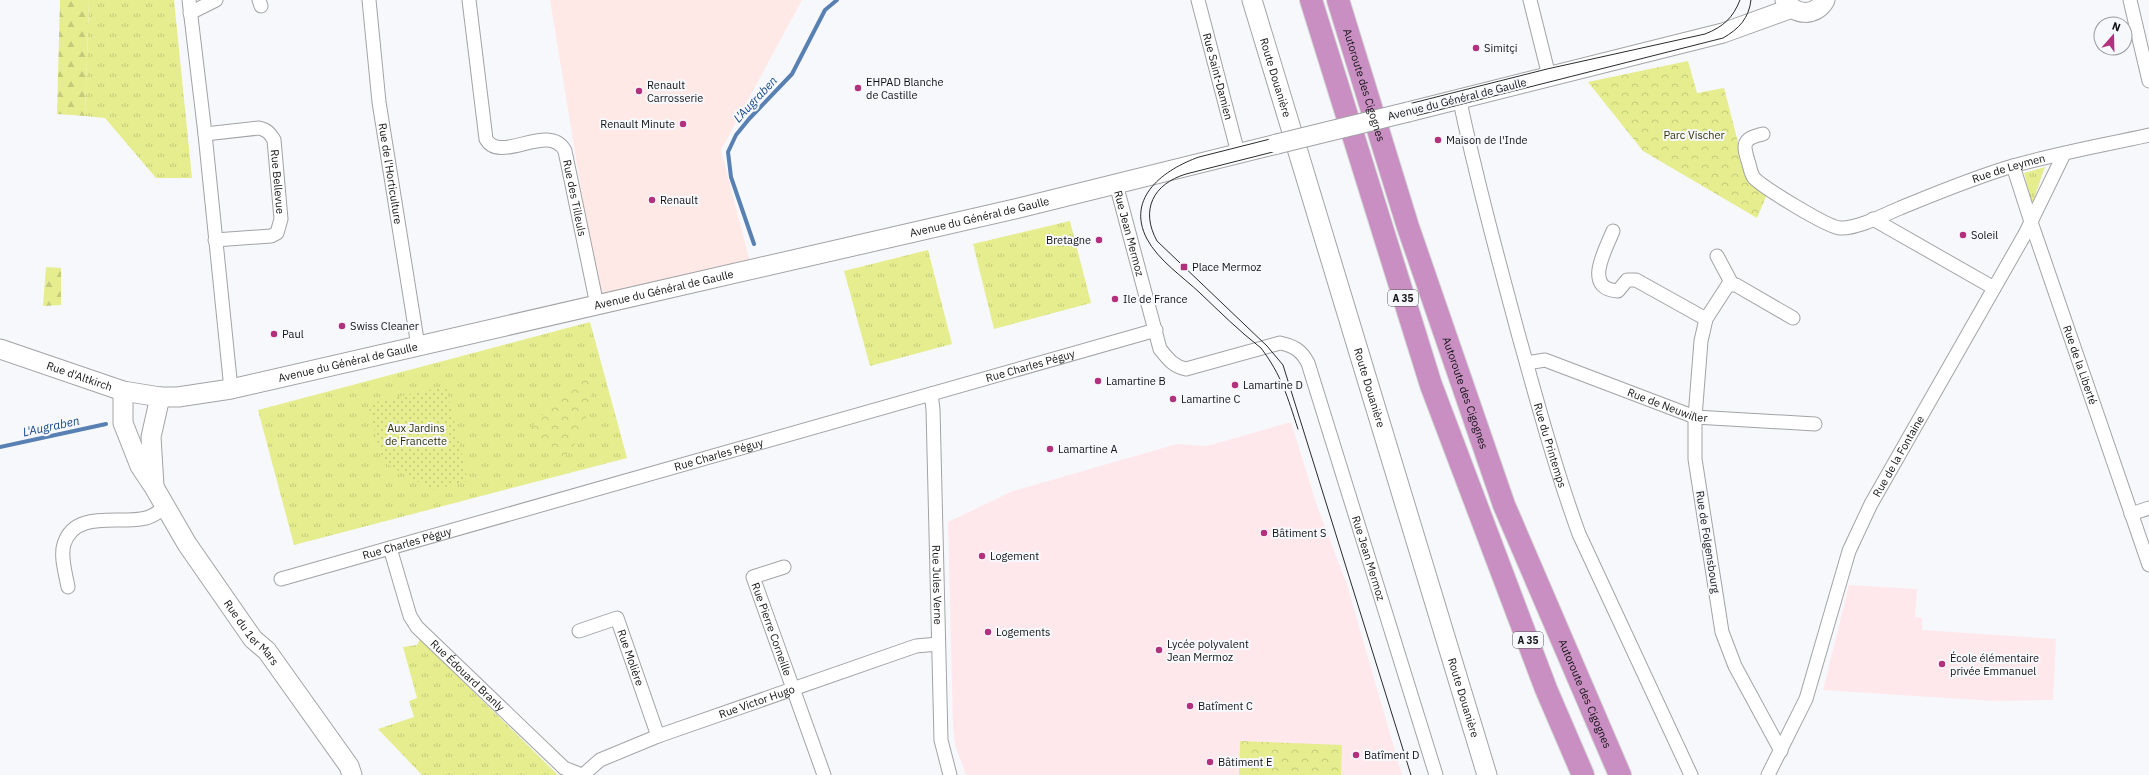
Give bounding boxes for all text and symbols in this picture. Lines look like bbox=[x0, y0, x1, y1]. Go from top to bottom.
north arrow bbox=[2093, 16, 2133, 56]
text: N bbox=[2110, 19, 2123, 35]
street label: Autoroute des Cigognes bbox=[1340, 27, 1388, 143]
street label: Rue Saint-Damien bbox=[1200, 32, 1236, 121]
street label: Route Douanière bbox=[1257, 36, 1294, 119]
place label: Simitçi bbox=[1484, 41, 1518, 55]
marker: Simitçi bbox=[1471, 43, 1481, 53]
water label: L'Augraben bbox=[730, 73, 780, 125]
place label: EHPAD Blanche de Castille bbox=[866, 75, 944, 102]
street label: Avenue du Général de Gaulle bbox=[1386, 75, 1528, 123]
place label: Renault Carrosserie bbox=[647, 78, 703, 105]
marker: EHPAD Blanche de Castille bbox=[853, 83, 863, 93]
marker: Renault Carrosserie bbox=[634, 86, 644, 96]
place label: Renault Minute bbox=[600, 117, 675, 131]
marker: Renault Minute bbox=[678, 119, 688, 129]
street label: Rue de l'Horticulture bbox=[375, 122, 405, 225]
park label: Parc Vischer bbox=[1663, 128, 1725, 142]
place label: Maison de l'Inde bbox=[1446, 133, 1528, 147]
marker: Maison de l'Inde bbox=[1433, 135, 1443, 145]
street label: Rue Bellevue bbox=[268, 149, 288, 214]
street label: Rue de Leymen bbox=[1970, 151, 2047, 186]
street label: Rue des Tilleuls bbox=[560, 158, 590, 238]
street label: Rue Jean Mermoz bbox=[1111, 189, 1147, 278]
place label: Renault bbox=[660, 193, 698, 207]
street label: Avenue du Général de Gaulle bbox=[908, 194, 1051, 240]
marker: Renault bbox=[647, 195, 657, 205]
place label: Soleil bbox=[1971, 228, 1998, 242]
marker: Soleil bbox=[1958, 230, 1968, 240]
place label: Bretagne bbox=[1046, 233, 1091, 247]
marker: Bretagne bbox=[1094, 235, 1104, 245]
place label: Place Mermoz bbox=[1192, 260, 1261, 274]
marker: Place Mermoz bbox=[1179, 262, 1189, 272]
street label: Avenue du Général de Gaulle bbox=[592, 267, 735, 312]
road number: A 35 bbox=[1388, 290, 1418, 306]
place label: Ile de France bbox=[1123, 292, 1188, 306]
marker: Ile de France bbox=[1110, 294, 1120, 304]
place label: Swiss Cleaner bbox=[350, 319, 419, 333]
marker: Swiss Cleaner bbox=[337, 321, 347, 331]
street label: Rue de la Liberté bbox=[2060, 323, 2100, 407]
place label: Paul bbox=[282, 327, 304, 341]
marker: Paul bbox=[269, 329, 279, 339]
street label: Autoroute des Cigognes bbox=[1439, 335, 1491, 451]
street label: Avenue du Général de Gaulle bbox=[277, 339, 419, 385]
street label: Rue Charles Péguy bbox=[984, 346, 1077, 385]
street label: Route Douanière bbox=[1351, 346, 1388, 429]
street label: Rue d'Altkirch bbox=[45, 358, 114, 394]
place label: Lamartine B bbox=[1106, 374, 1166, 388]
marker: Lamartine B bbox=[1093, 376, 1103, 386]
place label: Lamartine D bbox=[1243, 378, 1303, 392]
marker: Lamartine D bbox=[1230, 380, 1240, 390]
street label: Rue de Neuwiller bbox=[1625, 385, 1708, 425]
place label: Lamartine C bbox=[1181, 392, 1240, 406]
marker: Lamartine C bbox=[1168, 394, 1178, 404]
street label: Rue du Printemps bbox=[1531, 401, 1570, 489]
water label: L'Augraben bbox=[21, 413, 81, 439]
street label: Rue de la Fontaine bbox=[1869, 413, 1927, 499]
park label: Aux Jardins de Francette bbox=[385, 421, 447, 448]
street label: Rue Charles Péguy bbox=[672, 435, 765, 474]
place label: Lamartine A bbox=[1058, 442, 1117, 456]
marker: Lamartine A bbox=[1045, 444, 1055, 454]
street label: Rue de Folgensbourg bbox=[1693, 490, 1723, 595]
street label: Rue Jean Mermoz bbox=[1349, 514, 1388, 602]
street label: Rue Charles Péguy bbox=[361, 524, 454, 562]
place label: Bâtiment S bbox=[1272, 526, 1326, 540]
marker: Bâtiment S bbox=[1259, 528, 1269, 538]
street label: Rue Jules Verne bbox=[929, 545, 945, 625]
place label: Logement bbox=[990, 549, 1039, 563]
marker: Logement bbox=[977, 551, 987, 561]
street label: Rue Pierre Corneille bbox=[749, 581, 795, 678]
street label: Rue du 1er Mars bbox=[221, 597, 282, 668]
place label: Logements bbox=[996, 625, 1050, 639]
street label: Rue Molière bbox=[614, 627, 647, 688]
marker: Logements bbox=[983, 627, 993, 637]
road number: A 35 bbox=[1513, 632, 1543, 648]
street label: Rue Édouard Branly bbox=[427, 637, 508, 715]
place label: Lycée polyvalent Jean Mermoz bbox=[1167, 637, 1249, 664]
street label: Autoroute des Cigognes bbox=[1555, 637, 1615, 750]
marker: Lycée polyvalent Jean Mermoz bbox=[1154, 645, 1164, 655]
place label: École élémentaire privée Emmanuel bbox=[1950, 651, 2039, 678]
street label: Route Douanière bbox=[1445, 656, 1482, 739]
marker: École élémentaire privée Emmanuel bbox=[1937, 659, 1947, 669]
street label: Rue Victor Hugo bbox=[717, 682, 797, 721]
place label: Batîment C bbox=[1198, 699, 1253, 713]
marker: Batîment C bbox=[1185, 701, 1195, 711]
place label: Batîment D bbox=[1364, 748, 1419, 762]
marker: Batîment D bbox=[1351, 750, 1361, 760]
place label: Bâtiment E bbox=[1218, 755, 1272, 769]
marker: Bâtiment E bbox=[1205, 757, 1215, 767]

